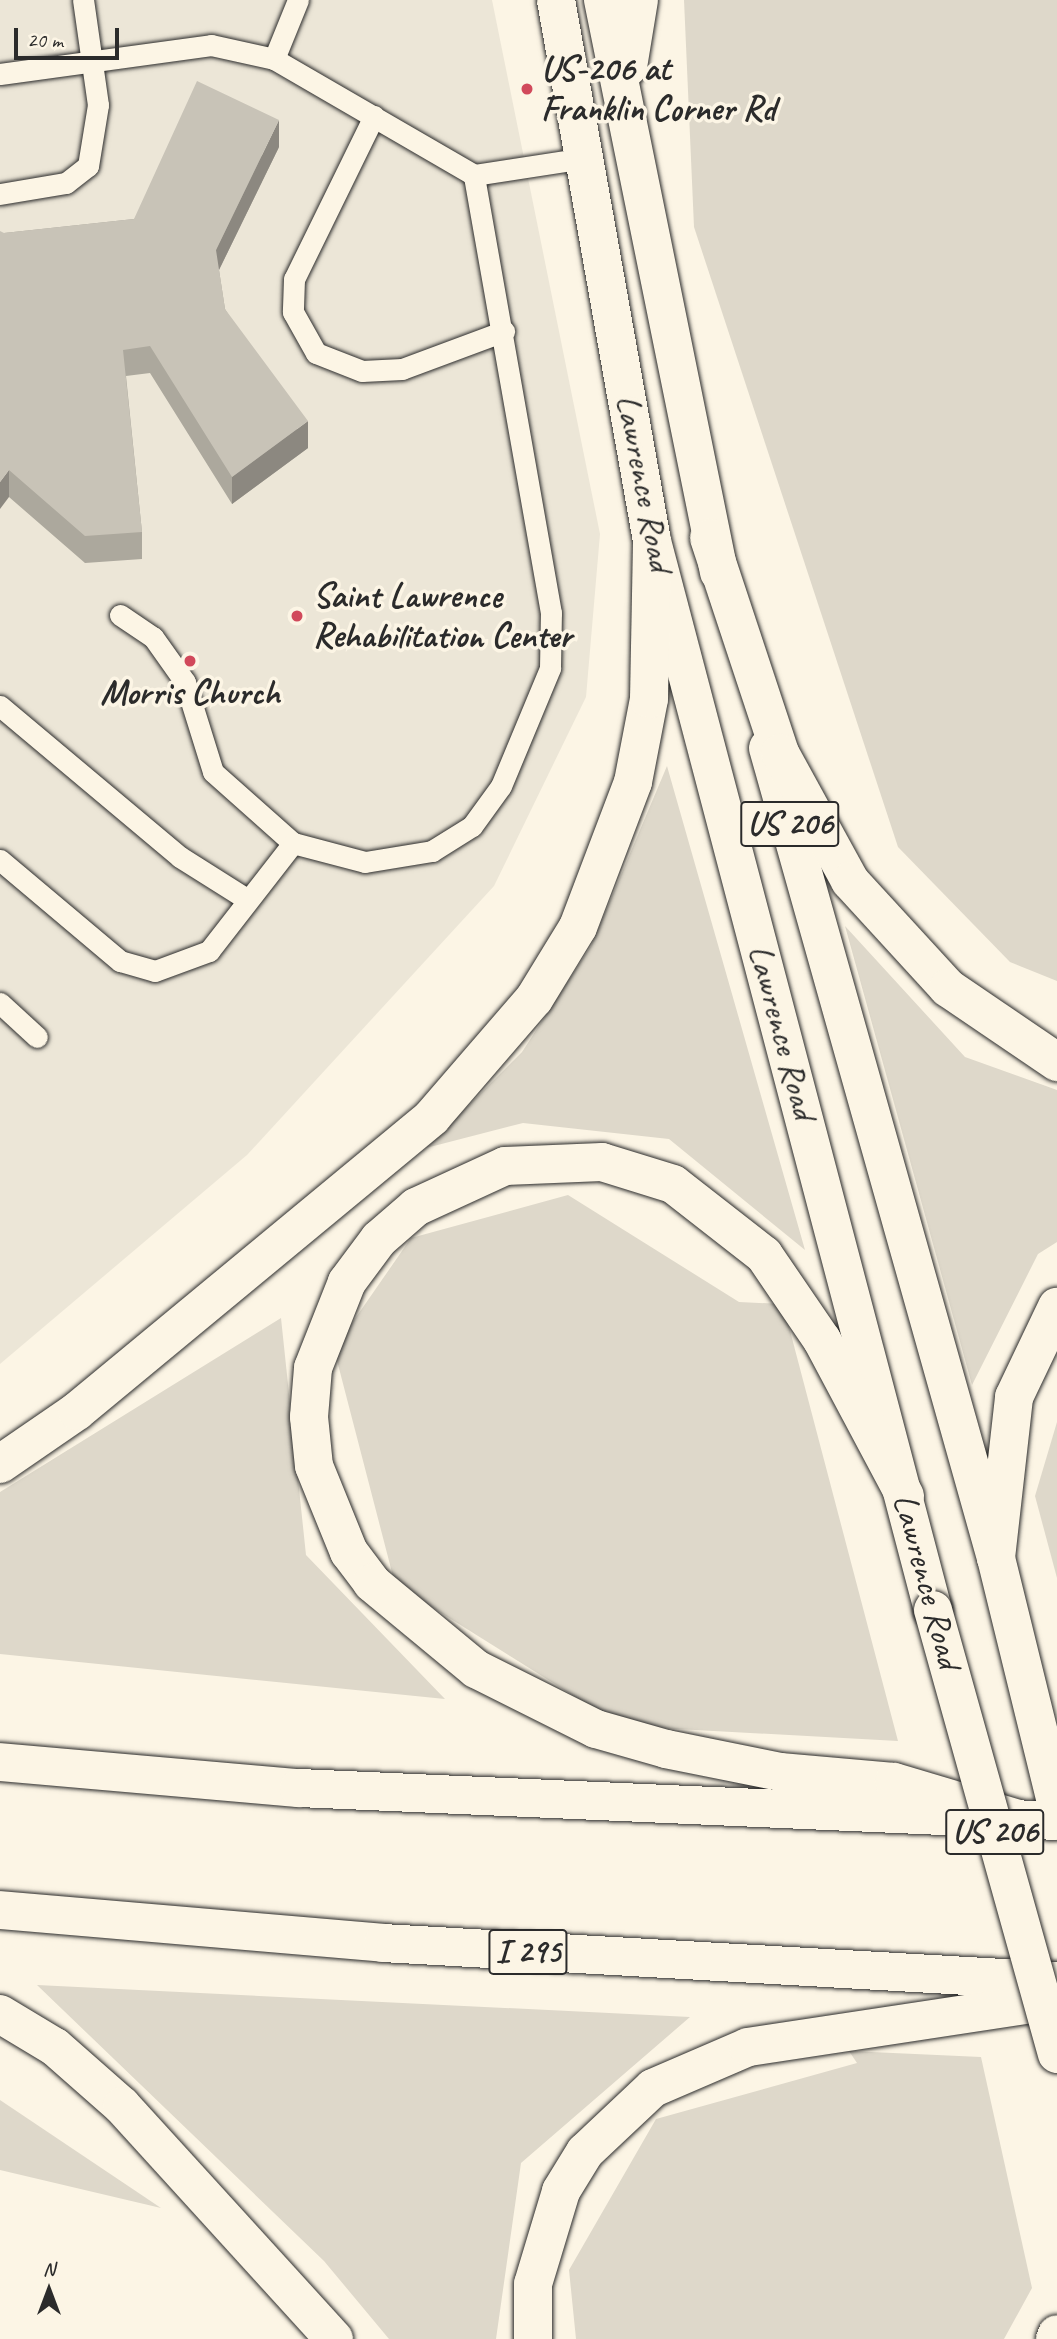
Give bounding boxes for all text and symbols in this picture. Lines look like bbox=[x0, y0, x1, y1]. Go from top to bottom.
scale bar bbox=[18, 14, 122, 58]
text: 20 m bbox=[27, 27, 63, 53]
place label: US-206 at Franklin Corner Rd bbox=[541, 48, 775, 130]
marker: US-206 at Franklin Corner Rd bbox=[519, 81, 535, 97]
street label: Lawrence Road bbox=[606, 391, 682, 575]
place label: Saint Lawrence Rehabilitation Center bbox=[313, 575, 572, 657]
marker: Saint Lawrence Rehabilitation Center bbox=[287, 606, 307, 626]
marker: Morris Church bbox=[182, 653, 198, 669]
place label: Morris Church bbox=[100, 672, 280, 714]
road number: US 206 bbox=[739, 794, 841, 853]
street label: Lawrence Road bbox=[739, 940, 825, 1124]
street label: Lawrence Road bbox=[884, 1489, 970, 1673]
road number: US 206 bbox=[944, 1802, 1046, 1862]
road number: I 295 bbox=[488, 1922, 568, 1982]
north arrow bbox=[14, 2255, 84, 2325]
text: N bbox=[43, 2257, 55, 2281]

